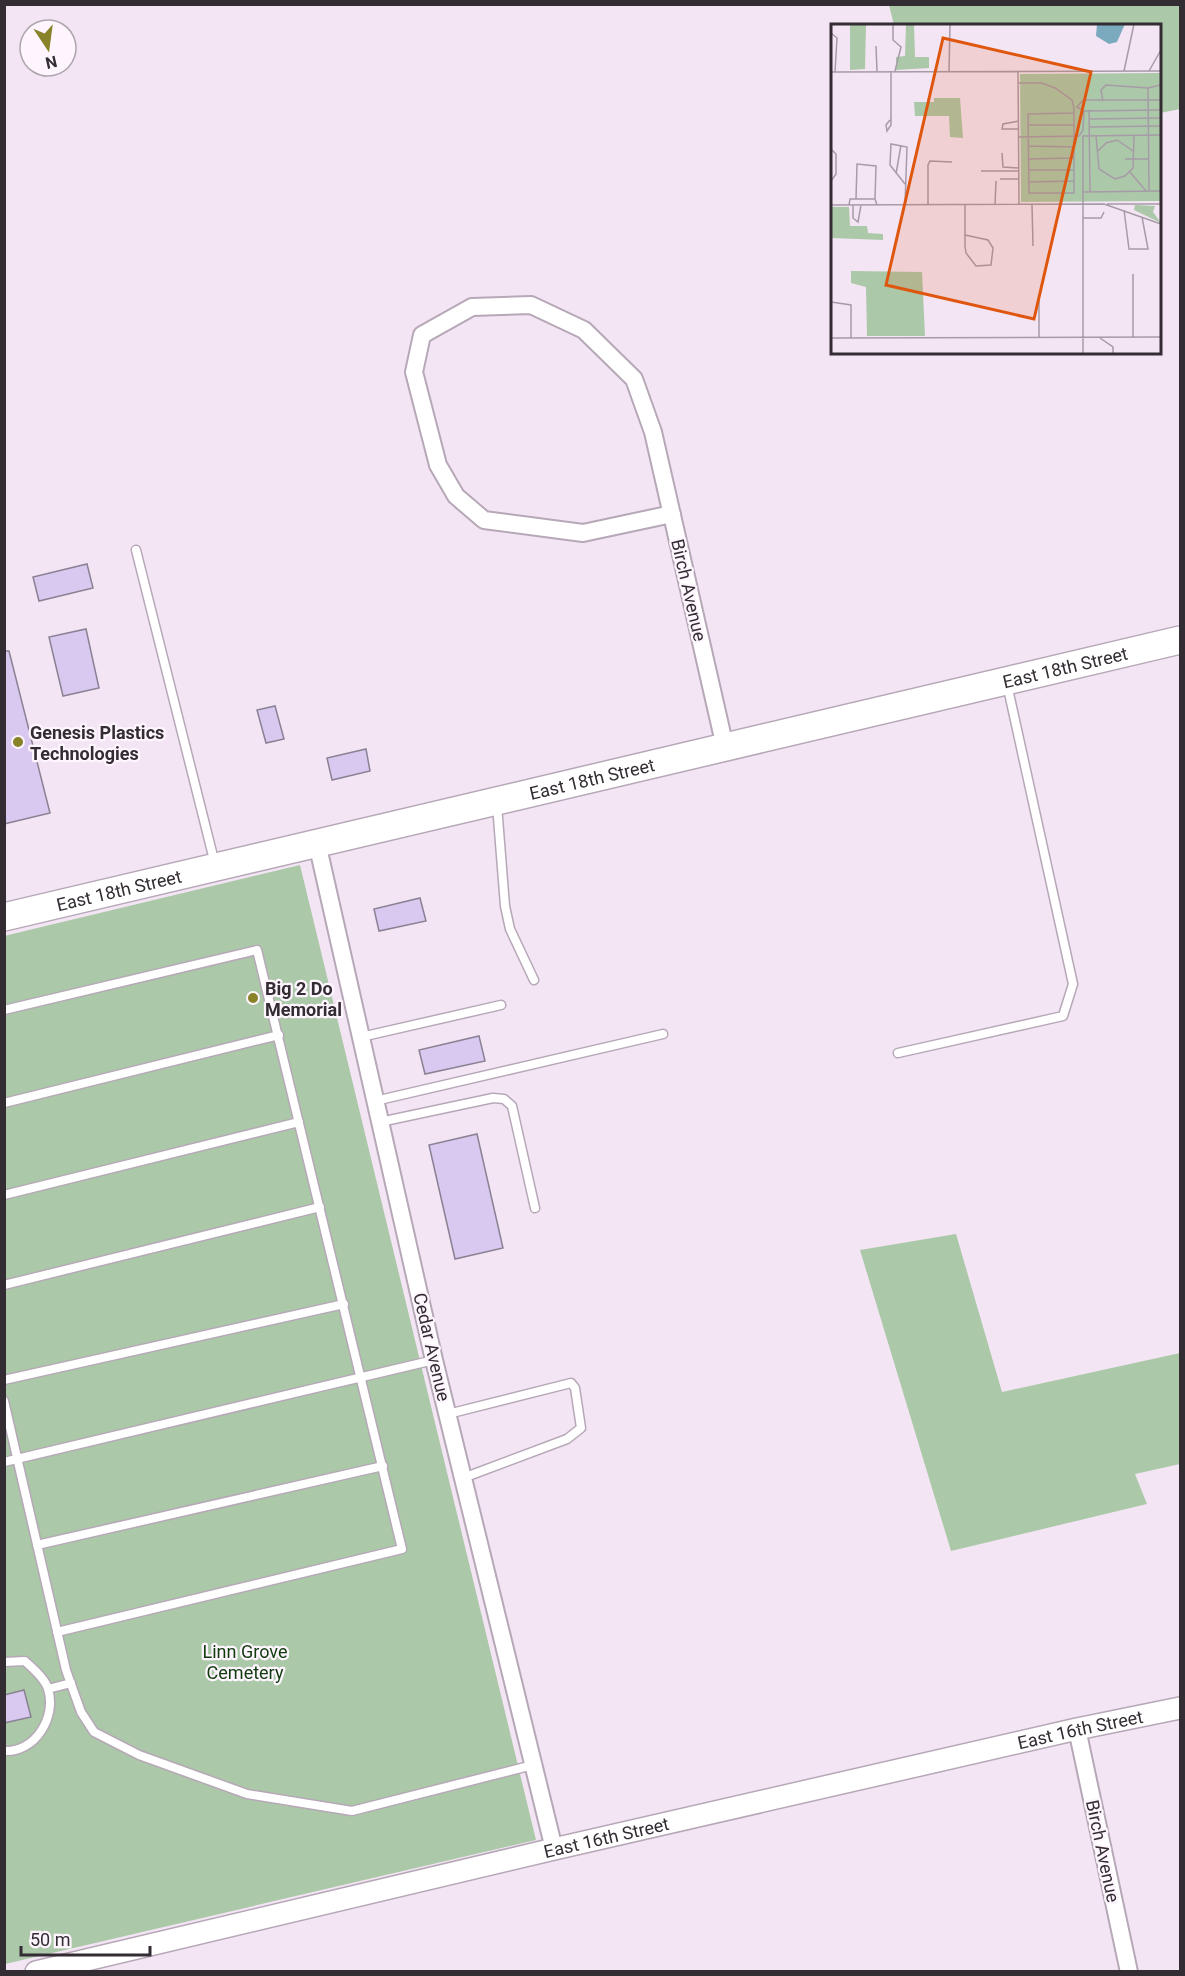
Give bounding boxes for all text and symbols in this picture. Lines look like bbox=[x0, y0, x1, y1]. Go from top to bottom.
north arrow bbox=[18, 18, 78, 78]
inset map bbox=[831, 24, 1161, 354]
text: N bbox=[44, 52, 59, 73]
street label: Birch Avenue bbox=[667, 537, 711, 643]
street label: East 18th Street bbox=[1000, 642, 1130, 692]
place label: Genesis Plastics Technologies bbox=[30, 722, 164, 764]
marker: Genesis Plastics Technologies bbox=[11, 735, 25, 749]
street label: East 18th Street bbox=[527, 754, 657, 803]
street label: East 18th Street bbox=[54, 865, 184, 915]
place label: Big 2 Do Memorial bbox=[265, 978, 342, 1020]
marker: Big 2 Do Memorial bbox=[246, 991, 260, 1005]
street label: Cedar Avenue bbox=[409, 1291, 455, 1403]
park label: Linn Grove Cemetery bbox=[203, 1641, 287, 1683]
street label: East 16th Street bbox=[1015, 1705, 1145, 1753]
street label: Birch Avenue bbox=[1082, 1798, 1124, 1904]
street label: East 16th Street bbox=[542, 1812, 671, 1862]
scale bar bbox=[21, 1919, 150, 1957]
text: 50 m bbox=[30, 1929, 70, 1950]

